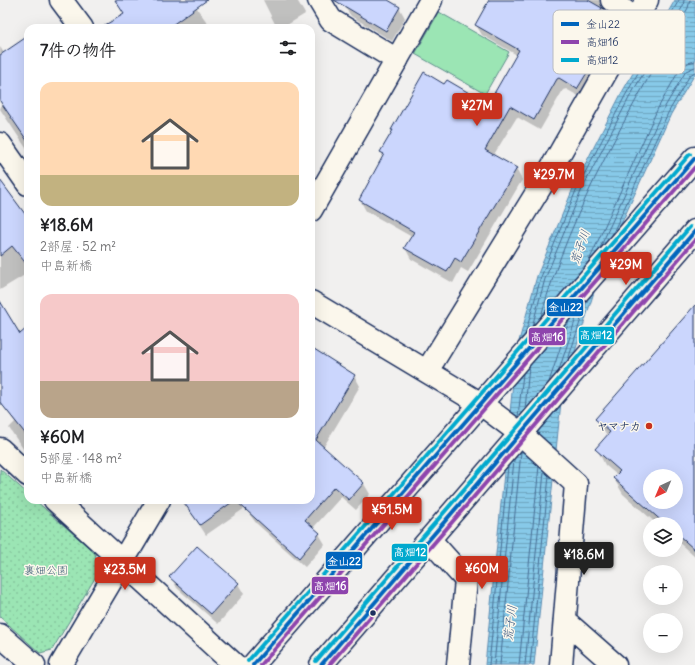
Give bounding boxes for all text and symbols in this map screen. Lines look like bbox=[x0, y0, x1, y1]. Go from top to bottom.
legend bbox=[553, 10, 685, 74]
text: 金山22 bbox=[586, 17, 620, 31]
text: 高畑16 bbox=[586, 35, 619, 49]
icon: filters bbox=[277, 37, 299, 59]
text: 7件の物件 bbox=[40, 39, 116, 61]
text: 高畑12 bbox=[586, 53, 618, 67]
pin: ¥27M bbox=[453, 93, 501, 127]
text: ¥27M bbox=[461, 97, 493, 114]
icon: home bbox=[134, 108, 206, 180]
pin: ¥29.7M bbox=[521, 162, 587, 196]
text: ¥29.7M bbox=[533, 166, 575, 183]
text: ¥18.6M bbox=[40, 214, 94, 236]
water label: 荒子川 bbox=[567, 227, 592, 266]
text: 2部屋 · 52 m² bbox=[40, 238, 116, 255]
pin: ¥29M bbox=[602, 252, 650, 286]
text: ¥29M bbox=[610, 256, 642, 273]
text: 中島新橋 bbox=[40, 257, 92, 274]
line badge: 金山22 bbox=[546, 298, 584, 317]
text: 金山22 bbox=[548, 300, 582, 314]
icon: home bbox=[134, 320, 206, 392]
line badge: 高畑12 bbox=[578, 326, 615, 345]
line badge: 高畑16 bbox=[528, 327, 566, 346]
text: 高畑12 bbox=[580, 328, 612, 342]
text: 高畑16 bbox=[531, 330, 563, 344]
place label: ヤマナカ bbox=[597, 419, 641, 433]
marker: ヤマナカ bbox=[644, 421, 654, 431]
text: ¥60M bbox=[40, 426, 85, 448]
text: 5部屋 · 148 m² bbox=[40, 450, 122, 467]
text: 中島新橋 bbox=[40, 469, 92, 486]
north arrow bbox=[643, 469, 683, 509]
map controls bbox=[643, 469, 683, 653]
pin: ¥51.5M bbox=[359, 497, 425, 531]
text: ¥51.5M bbox=[372, 501, 412, 518]
button: layers bbox=[643, 517, 683, 557]
pin: ¥18.6M bbox=[551, 542, 617, 576]
line badge: 高畑12 bbox=[391, 543, 428, 562]
text: 高畑12 bbox=[394, 545, 426, 559]
text: ¥18.6M bbox=[563, 546, 605, 563]
line badge: 金山22 bbox=[325, 551, 363, 570]
text: 金山22 bbox=[327, 554, 361, 568]
pin: ¥60M bbox=[458, 556, 506, 590]
pin: ¥23.5M bbox=[92, 557, 158, 591]
text: ¥60M bbox=[465, 560, 499, 577]
text: ¥23.5M bbox=[104, 561, 146, 578]
park label: 裏畑公園 bbox=[24, 563, 68, 577]
button: + bbox=[643, 565, 683, 605]
line badge: 高畑16 bbox=[311, 576, 349, 595]
text: 高畑16 bbox=[314, 579, 346, 593]
water label: 荒子川 bbox=[500, 604, 519, 642]
unlabelled marker bbox=[368, 608, 378, 618]
button: − bbox=[643, 613, 683, 653]

